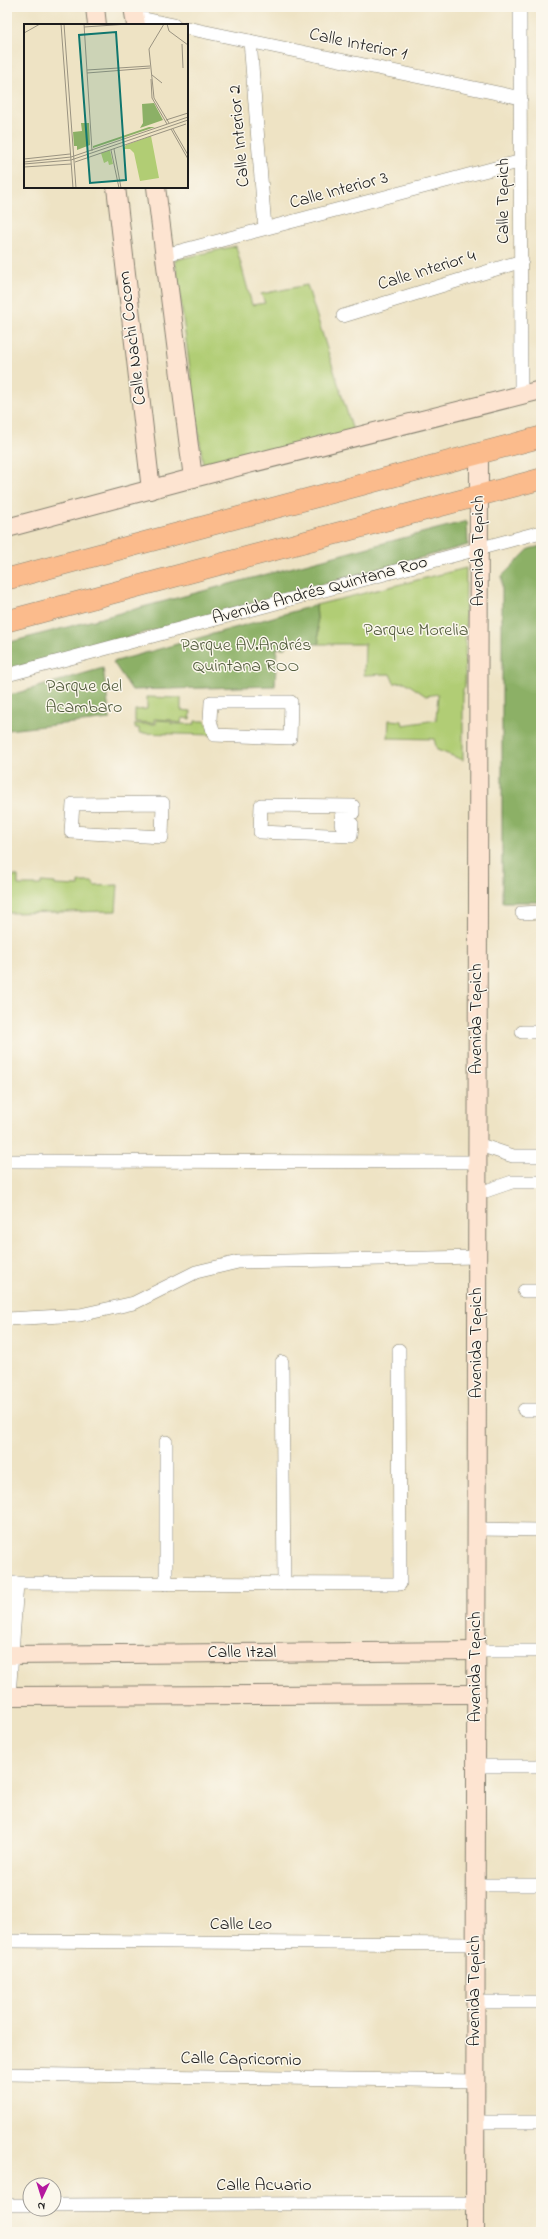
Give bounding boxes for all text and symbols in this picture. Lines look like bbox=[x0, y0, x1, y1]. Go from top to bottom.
street label: Calle Interior 1 bbox=[307, 22, 410, 68]
inset map bbox=[24, 24, 188, 188]
street label: Calle Interior 2 bbox=[223, 84, 257, 188]
street label: Calle Tepich bbox=[491, 158, 517, 244]
street label: Calle Interior 3 bbox=[287, 165, 391, 217]
street label: Calle Interior 4 bbox=[375, 244, 480, 298]
street label: Calle Nachi Cocom bbox=[112, 269, 154, 407]
street label: Avenida Tepich bbox=[466, 495, 492, 607]
street label: Avenida Andrés Quintana Roo bbox=[209, 550, 431, 632]
park label: Parque Morelia bbox=[364, 618, 468, 644]
park label: Parque AV.Andrés Quintana ROO bbox=[180, 633, 312, 680]
park label: Parque del Acambaro bbox=[46, 674, 122, 721]
street label: Avenida Tepich bbox=[464, 963, 490, 1075]
street label: Avenida Tepich bbox=[464, 1287, 490, 1399]
street label: Avenida Tepich bbox=[463, 1611, 489, 1723]
street label: Calle Itzal bbox=[208, 1640, 276, 1666]
street label: Calle Leo bbox=[210, 1912, 272, 1938]
street label: Avenida Tepich bbox=[462, 1935, 488, 2047]
street label: Calle Capricornio bbox=[180, 2046, 302, 2074]
street label: Calle Acuario bbox=[216, 2173, 312, 2199]
north arrow bbox=[22, 2177, 62, 2217]
text: N bbox=[37, 2198, 46, 2214]

